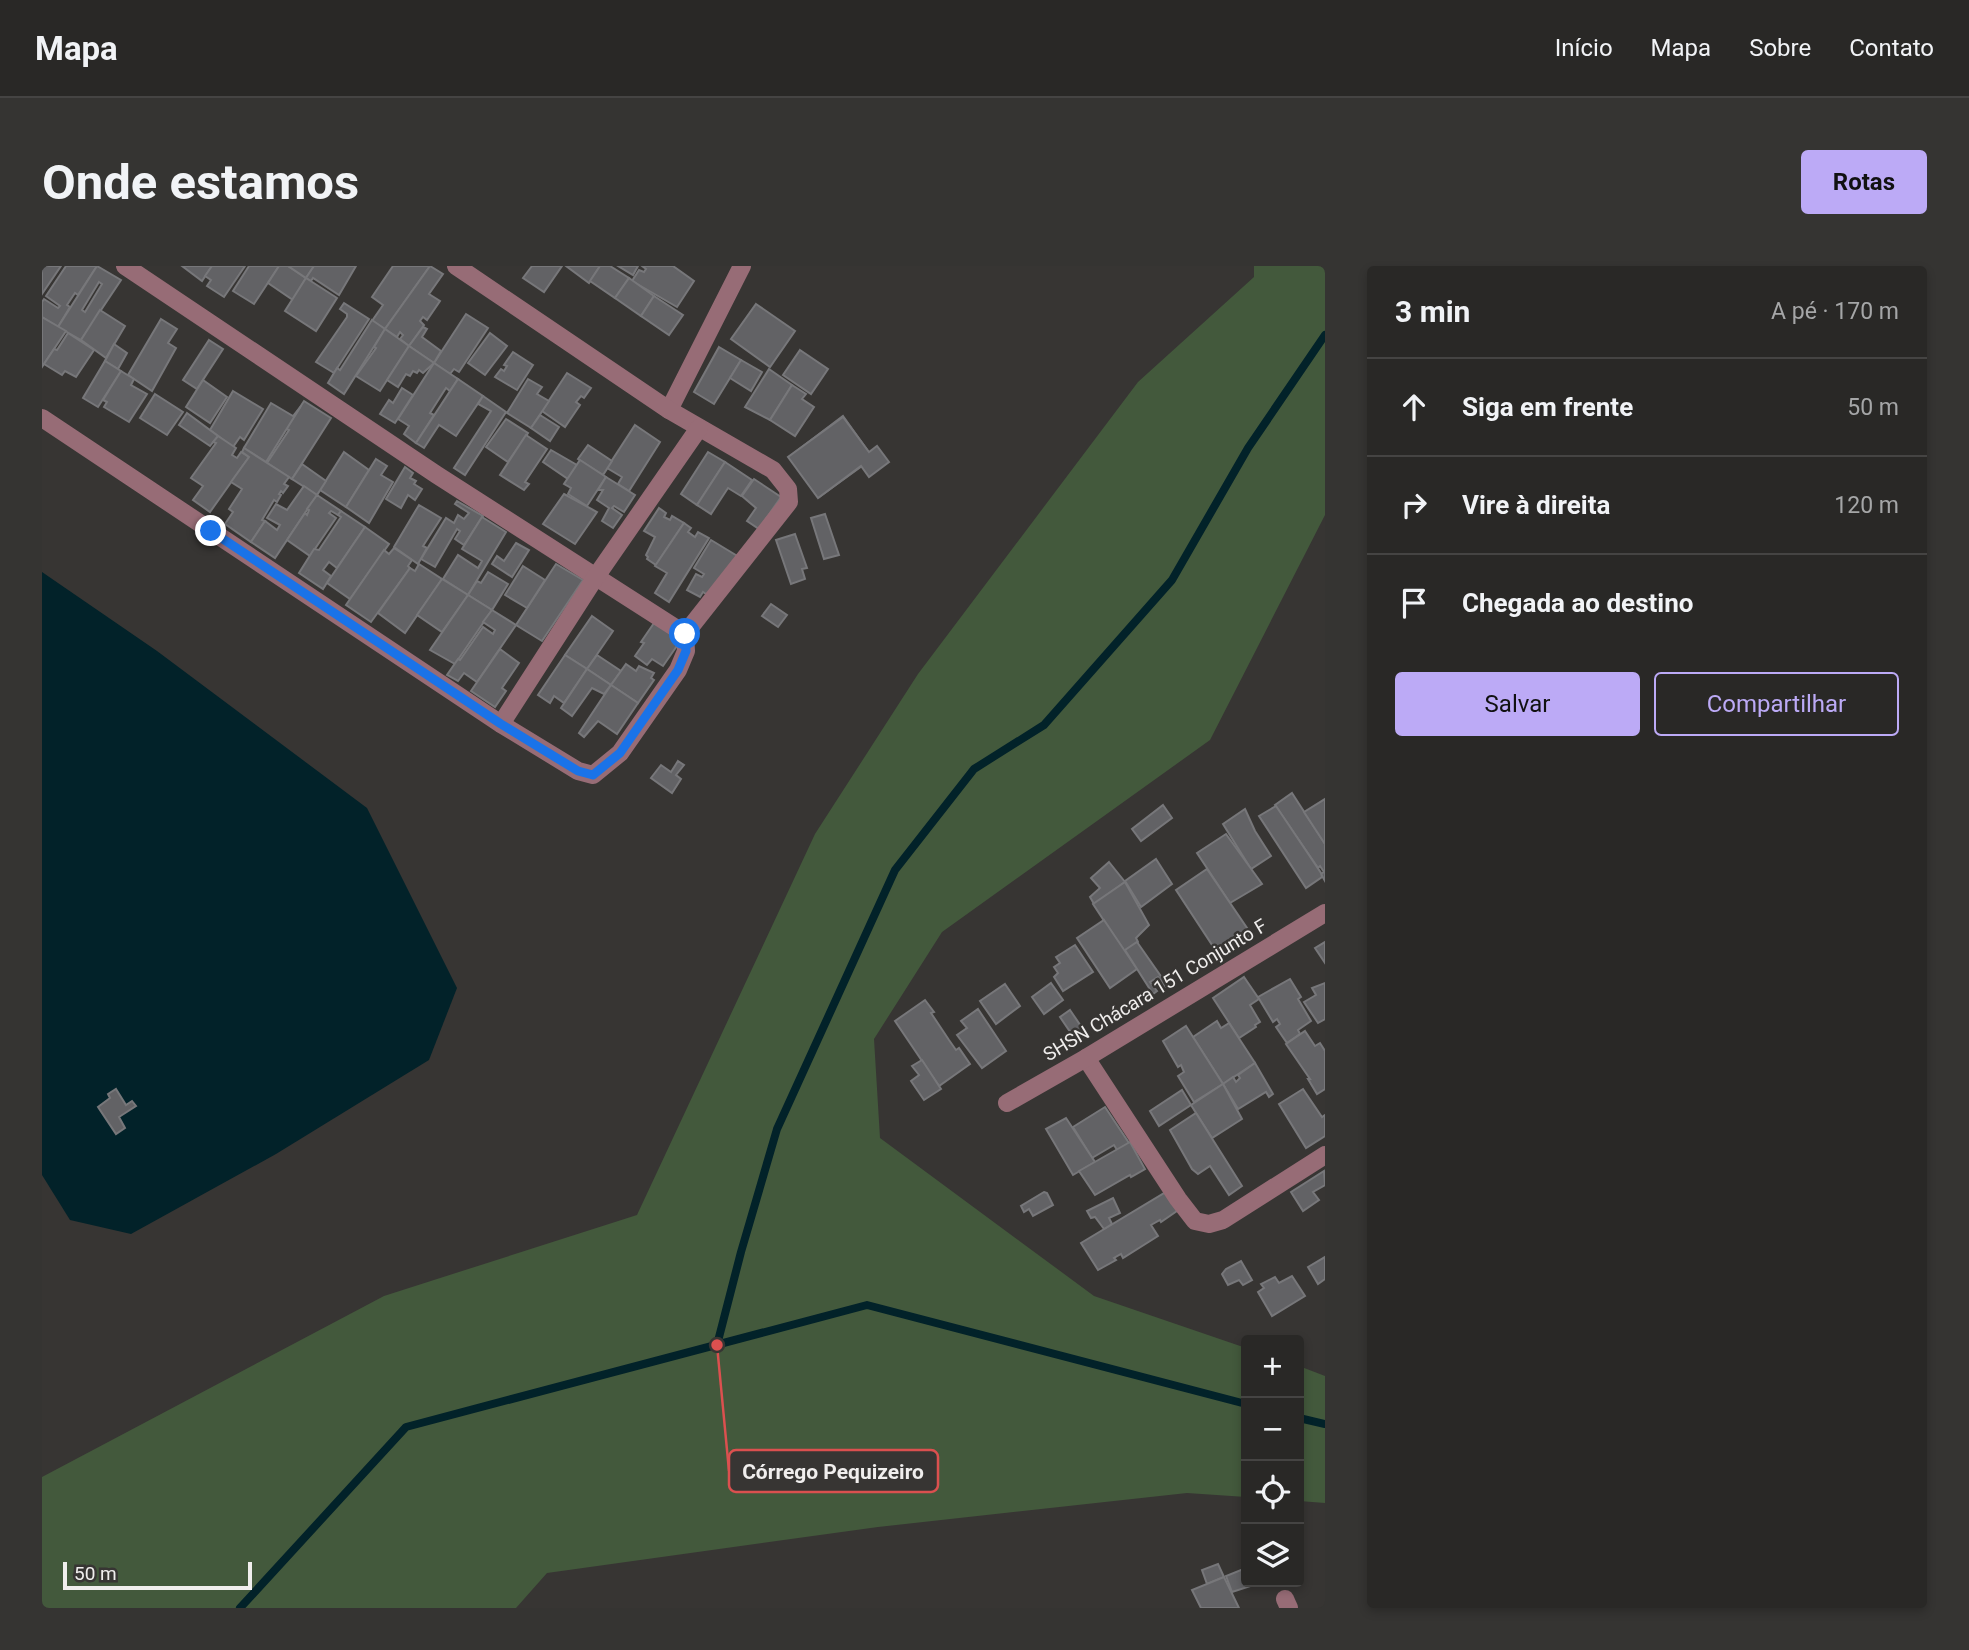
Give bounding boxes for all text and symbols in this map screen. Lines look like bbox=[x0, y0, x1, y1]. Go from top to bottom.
text: Mapa bbox=[35, 29, 118, 68]
text: Início bbox=[1555, 34, 1613, 62]
text: Mapa bbox=[1651, 34, 1711, 62]
text: Sobre bbox=[1749, 34, 1811, 62]
text: Contato bbox=[1849, 34, 1934, 62]
button: Rotas bbox=[1801, 150, 1927, 214]
text: Onde estamos bbox=[42, 154, 359, 211]
text: 3 min bbox=[1395, 294, 1470, 329]
text: A pé · 170 m bbox=[1771, 298, 1899, 325]
icon: ahead bbox=[1395, 388, 1433, 426]
text: Siga em frente bbox=[1462, 392, 1633, 422]
text: 50 m bbox=[1847, 394, 1899, 421]
icon: right bbox=[1395, 486, 1433, 524]
text: Vire à direita bbox=[1462, 490, 1610, 520]
text: 120 m bbox=[1834, 492, 1899, 519]
route end bbox=[195, 515, 226, 546]
icon: arrive bbox=[1395, 584, 1433, 622]
text: Chegada ao destino bbox=[1462, 588, 1693, 618]
route start bbox=[669, 618, 700, 649]
button: Salvar bbox=[1395, 672, 1640, 736]
button: Compartilhar bbox=[1654, 672, 1899, 736]
street label: SHSN Chácara 151 Conjunto F bbox=[1039, 914, 1271, 1066]
map controls bbox=[1241, 1335, 1304, 1587]
button: + bbox=[1241, 1335, 1304, 1398]
button: − bbox=[1241, 1398, 1304, 1461]
callout: Córrego Pequizeiro bbox=[729, 1450, 938, 1492]
text: Córrego Pequizeiro bbox=[742, 1460, 924, 1484]
button: locate bbox=[1241, 1461, 1304, 1524]
button: layers bbox=[1241, 1524, 1304, 1587]
scale bar bbox=[63, 1559, 252, 1591]
text: 50 m bbox=[74, 1562, 117, 1585]

